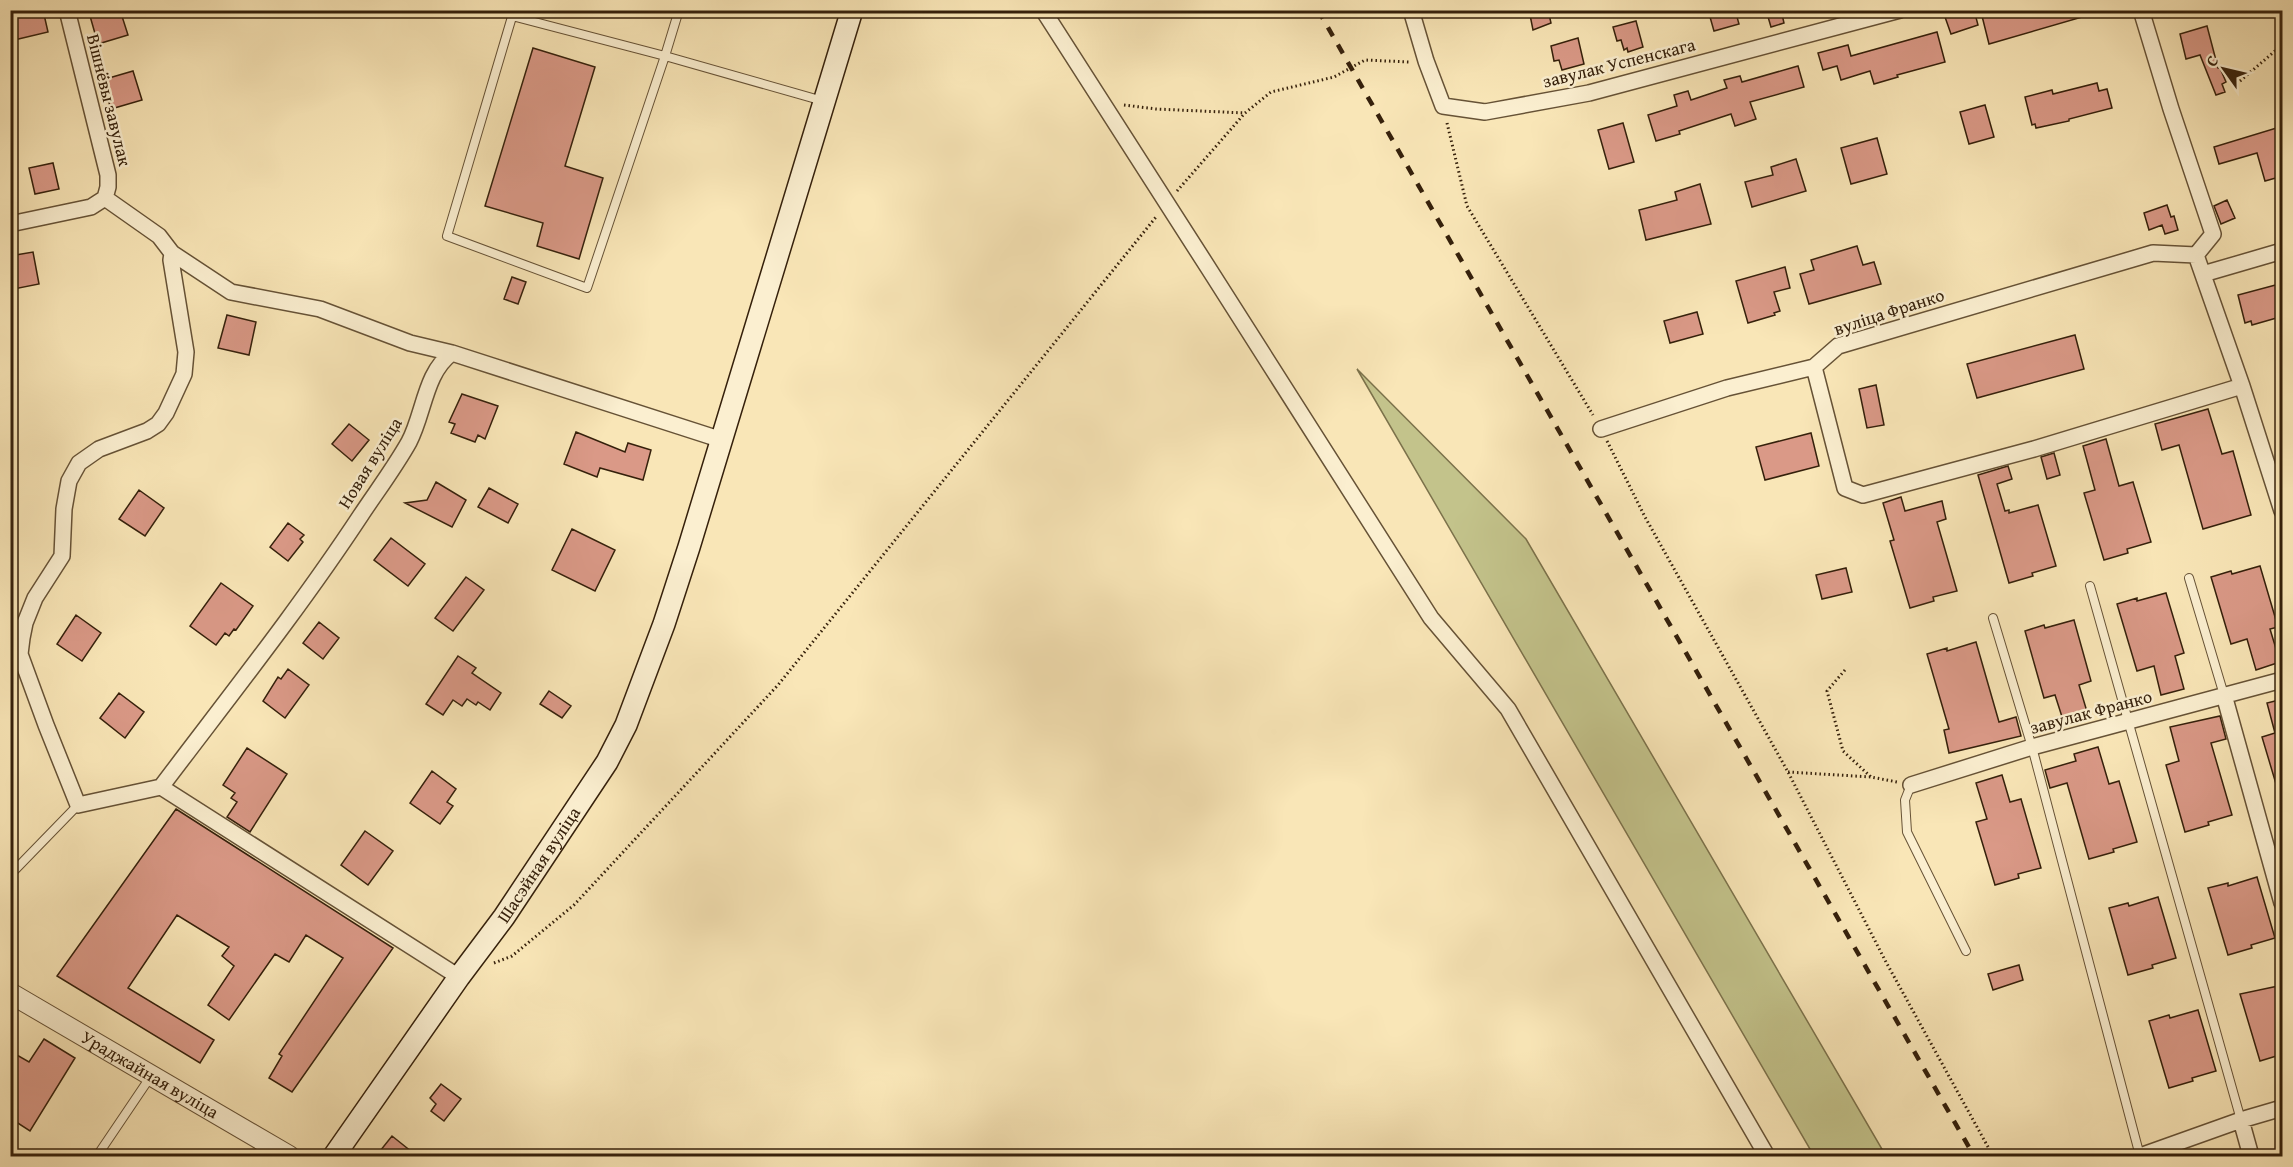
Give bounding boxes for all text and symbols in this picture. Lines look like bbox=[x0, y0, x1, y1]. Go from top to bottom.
street label: завулак Успенскага bbox=[1540, 30, 1698, 95]
street label: Вішнёвы завулак bbox=[80, 31, 139, 169]
north arrow bbox=[2194, 39, 2254, 99]
text: С bbox=[2199, 50, 2224, 71]
street label: вуліца Франко bbox=[1830, 281, 1948, 342]
street label: Новая вуліца bbox=[331, 411, 409, 514]
street label: завулак Франко bbox=[2027, 682, 2155, 741]
street label: Шасэйная вуліца bbox=[490, 801, 587, 928]
street label: Ураджайная вуліца bbox=[76, 1023, 224, 1125]

